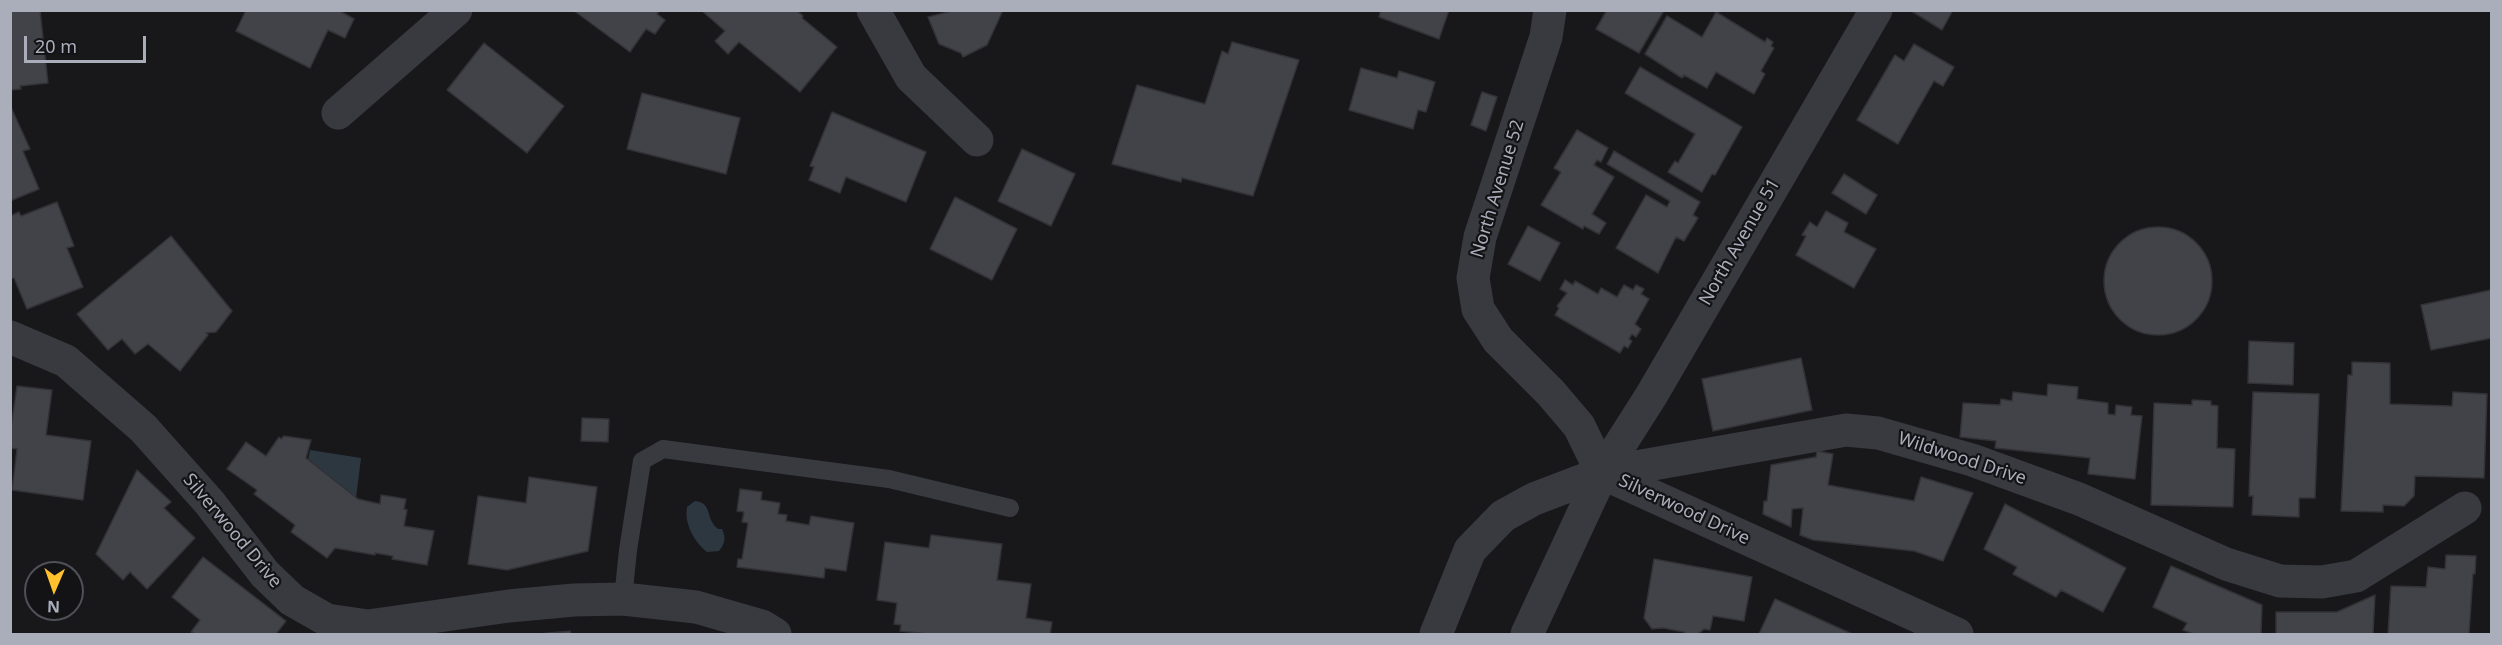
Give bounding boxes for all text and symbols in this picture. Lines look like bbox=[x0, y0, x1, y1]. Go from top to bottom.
scale bar bbox=[27, 24, 148, 62]
text: 20 m bbox=[35, 34, 77, 58]
street label: North Avenue 52 bbox=[1467, 118, 1529, 260]
street label: North Avenue 51 bbox=[1695, 175, 1785, 309]
street label: Wildwood Drive bbox=[1895, 428, 2029, 490]
street label: Silverwood Drive bbox=[178, 470, 286, 592]
street label: Silverwood Drive bbox=[1615, 470, 1753, 550]
north arrow bbox=[24, 561, 84, 621]
text: N bbox=[47, 596, 60, 618]

